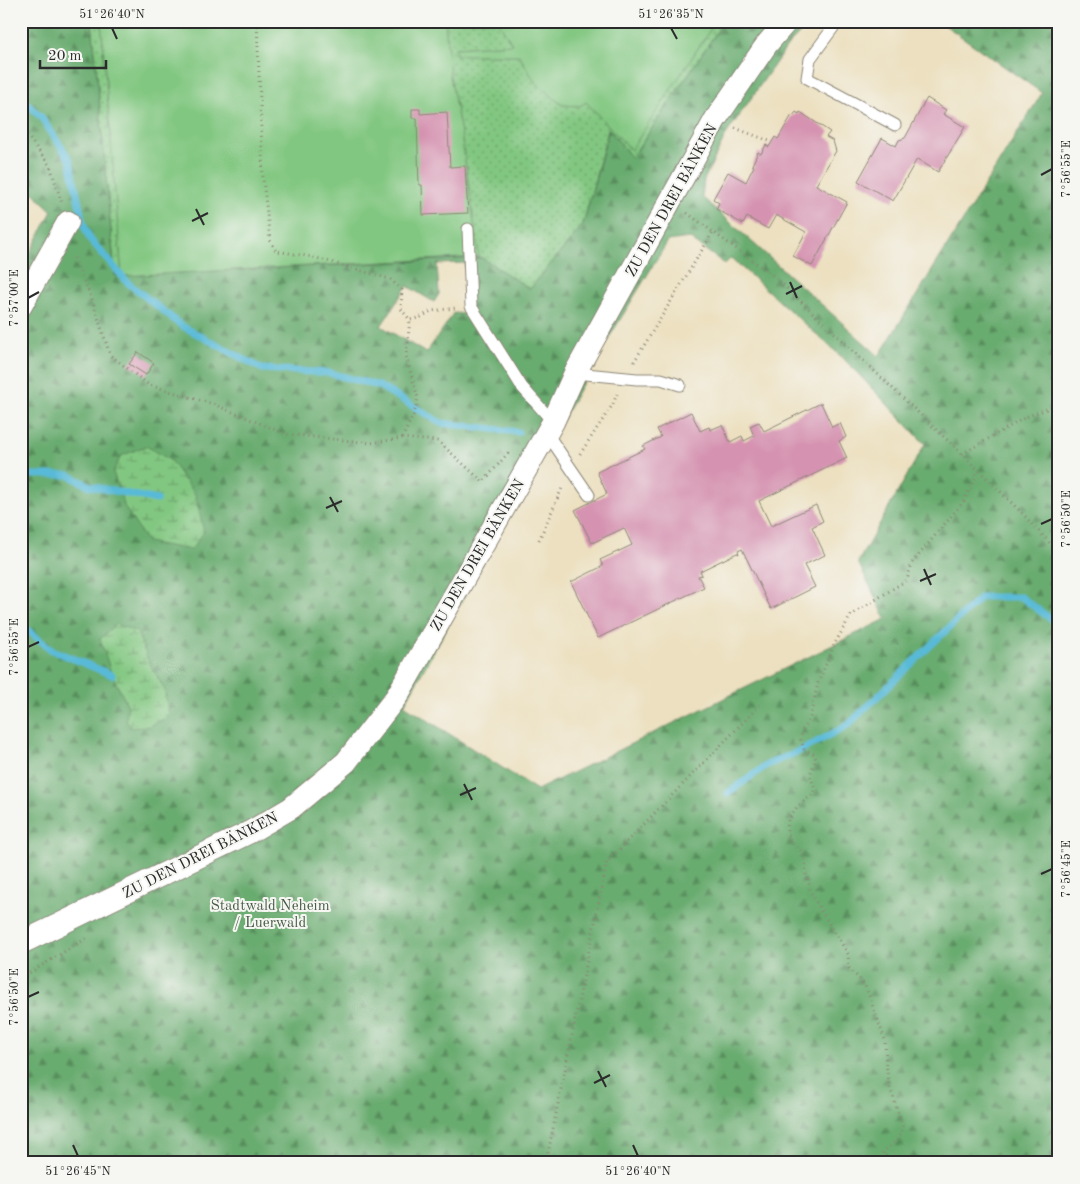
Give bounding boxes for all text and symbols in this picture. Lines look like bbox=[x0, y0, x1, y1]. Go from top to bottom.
text: 51°26'40"N bbox=[79, 8, 145, 21]
text: 51°26'35"N bbox=[638, 8, 704, 21]
scale bar bbox=[40, 38, 106, 70]
text: 20 m bbox=[48, 49, 82, 64]
street label: ZU DEN DREI BÄNKEN bbox=[621, 120, 721, 280]
text: 7°56'55"E bbox=[1060, 140, 1073, 198]
text: 7°57'00"E bbox=[8, 269, 21, 327]
street label: ZU DEN DREI BÄNKEN bbox=[426, 475, 528, 634]
text: 7°56'50"E bbox=[1060, 490, 1073, 548]
text: 7°56'55"E bbox=[8, 618, 21, 676]
street label: ZU DEN DREI BÄNKEN bbox=[119, 808, 281, 902]
text: 7°56'45"E bbox=[1060, 840, 1073, 898]
park label: Stadtwald Neheim / Luerwald bbox=[210, 899, 330, 931]
text: 7°56'50"E bbox=[8, 968, 21, 1026]
text: 51°26'45"N bbox=[45, 1165, 111, 1178]
text: 51°26'40"N bbox=[605, 1165, 671, 1178]

